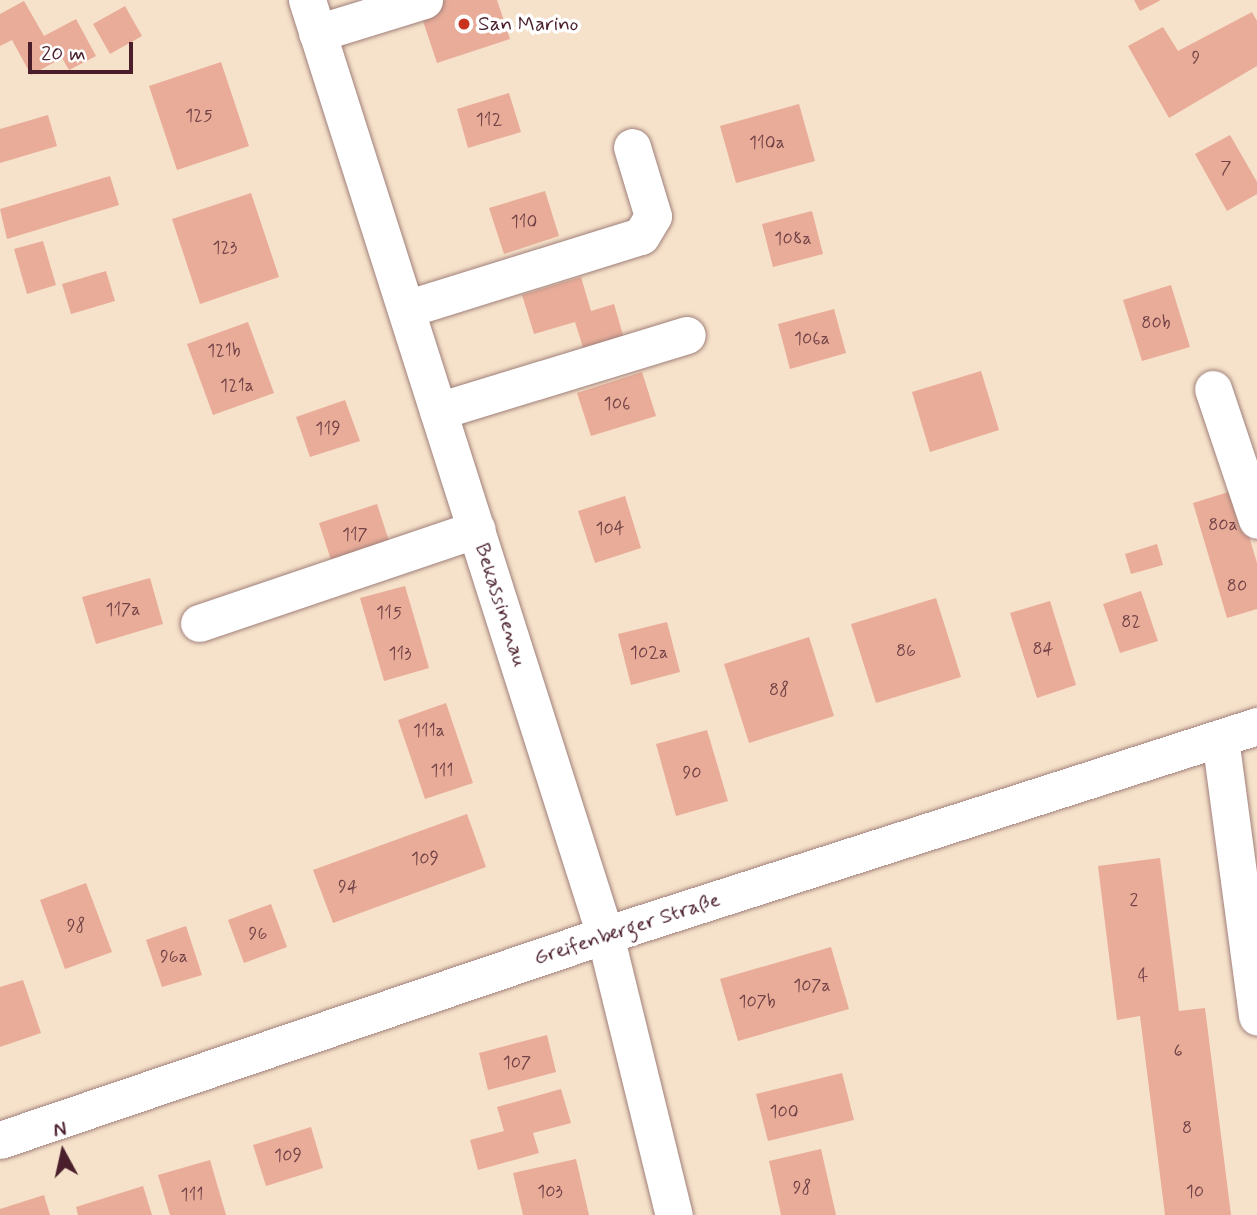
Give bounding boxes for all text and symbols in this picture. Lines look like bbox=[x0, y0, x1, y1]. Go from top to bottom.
place label: San Marino bbox=[478, 11, 585, 37]
marker: San Marino bbox=[456, 16, 472, 32]
scale bar bbox=[32, 28, 136, 72]
text: 20 m bbox=[41, 40, 86, 68]
house number: 9 bbox=[1192, 47, 1200, 69]
house number: 125 bbox=[185, 105, 213, 127]
house number: 112 bbox=[476, 109, 502, 131]
house number: 110a bbox=[749, 132, 785, 154]
house number: 7 bbox=[1221, 157, 1231, 179]
house number: 110 bbox=[511, 211, 537, 233]
house number: 108a bbox=[774, 228, 812, 250]
house number: 123 bbox=[213, 237, 237, 259]
house number: 80b bbox=[1141, 312, 1171, 334]
house number: 106a bbox=[794, 328, 830, 350]
house number: 121b bbox=[207, 340, 241, 362]
house number: 121a bbox=[220, 375, 254, 397]
house number: 106 bbox=[604, 393, 630, 415]
house number: 119 bbox=[315, 418, 341, 440]
house number: 80a bbox=[1208, 514, 1238, 536]
house number: 104 bbox=[596, 518, 624, 540]
house number: 117 bbox=[342, 524, 368, 546]
street label: Bekassinenau bbox=[469, 540, 533, 670]
house number: 80 bbox=[1227, 575, 1247, 597]
house number: 117a bbox=[105, 599, 141, 621]
house number: 115 bbox=[376, 602, 402, 624]
house number: 82 bbox=[1121, 611, 1141, 633]
house number: 84 bbox=[1032, 638, 1054, 660]
house number: 86 bbox=[896, 640, 916, 662]
house number: 102a bbox=[630, 642, 668, 664]
house number: 113 bbox=[388, 643, 412, 665]
house number: 88 bbox=[769, 679, 789, 701]
house number: 111a bbox=[413, 720, 445, 742]
house number: 111 bbox=[431, 760, 453, 782]
house number: 90 bbox=[682, 762, 702, 784]
house number: 109 bbox=[411, 848, 439, 870]
house number: 94 bbox=[338, 876, 358, 898]
street label: Greifenberger Straße bbox=[531, 887, 723, 971]
house number: 2 bbox=[1130, 889, 1138, 911]
house number: 98 bbox=[67, 915, 85, 937]
house number: 96 bbox=[249, 923, 267, 945]
house number: 96a bbox=[160, 946, 188, 968]
house number: 4 bbox=[1138, 965, 1148, 987]
house number: 107a bbox=[793, 975, 831, 997]
house number: 107b bbox=[738, 991, 776, 1013]
house number: 6 bbox=[1173, 1040, 1183, 1062]
house number: 107 bbox=[503, 1052, 531, 1074]
house number: 100 bbox=[769, 1101, 799, 1123]
north arrow bbox=[28, 1117, 98, 1187]
text: N bbox=[52, 1117, 68, 1144]
house number: 8 bbox=[1182, 1117, 1192, 1139]
house number: 109 bbox=[274, 1145, 302, 1167]
house number: 98 bbox=[793, 1177, 811, 1199]
house number: 103 bbox=[537, 1181, 563, 1203]
house number: 10 bbox=[1186, 1181, 1204, 1203]
house number: 111 bbox=[181, 1184, 203, 1206]

